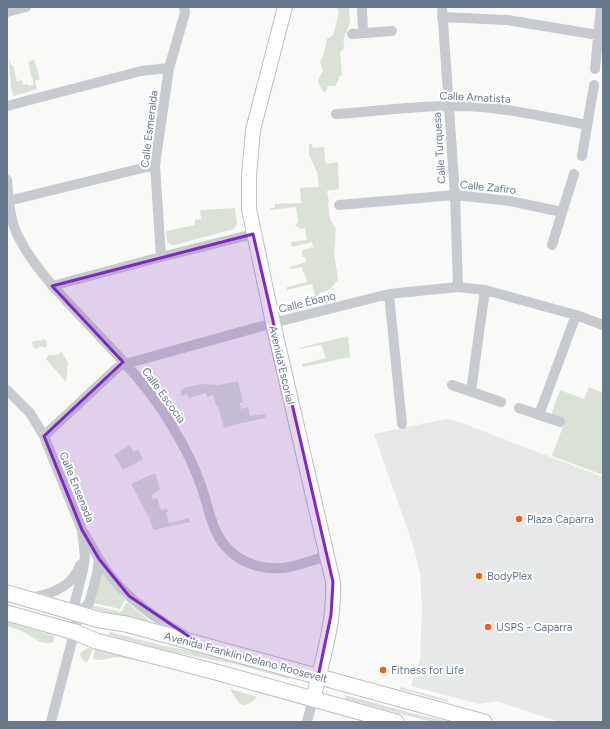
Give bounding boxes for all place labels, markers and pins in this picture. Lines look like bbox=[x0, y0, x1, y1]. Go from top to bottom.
place label: Plaza Caparra bbox=[527, 513, 594, 526]
marker: Plaza Caparra bbox=[514, 514, 524, 524]
place label: BodyPlex bbox=[487, 570, 533, 583]
marker: BodyPlex bbox=[474, 571, 484, 581]
place label: USPS - Caparra bbox=[496, 621, 572, 634]
marker: USPS - Caparra bbox=[483, 622, 493, 632]
place label: Fitness for Life bbox=[391, 664, 464, 677]
marker: Fitness for Life bbox=[378, 665, 388, 675]

